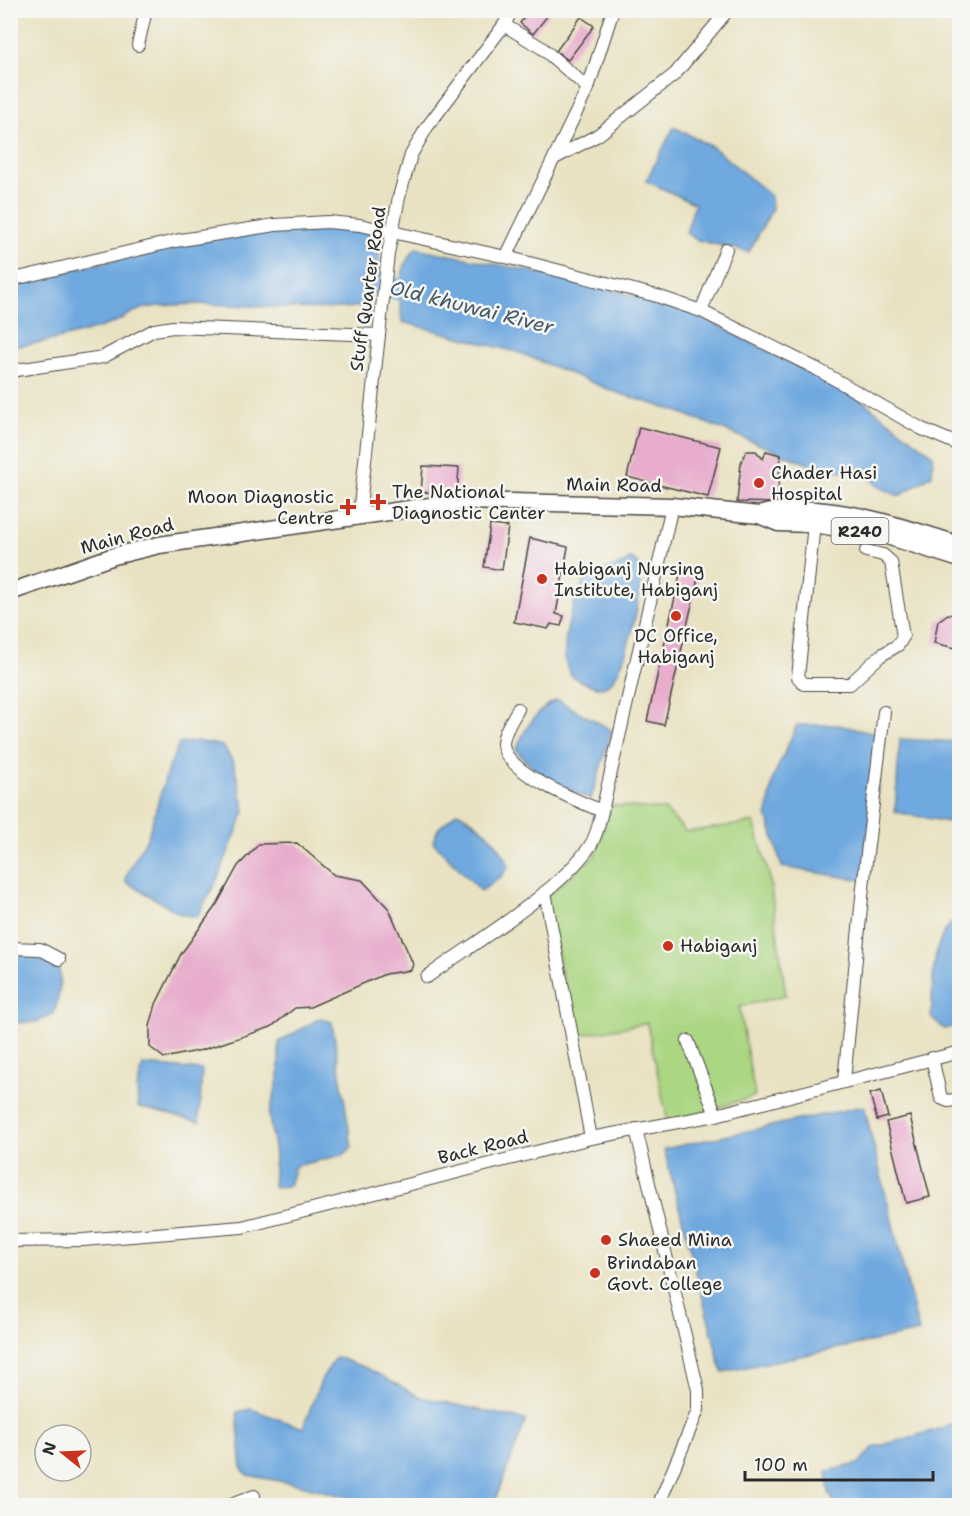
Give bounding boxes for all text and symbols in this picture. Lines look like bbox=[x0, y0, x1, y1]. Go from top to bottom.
street label: Stuff Quarter Road bbox=[345, 205, 391, 373]
water label: Old khuwai River bbox=[387, 274, 557, 340]
place label: Chader Hasi Hospital bbox=[771, 461, 877, 506]
street label: Main Road bbox=[566, 472, 662, 498]
marker: Chader Hasi Hospital bbox=[752, 476, 766, 490]
place label: The National Diagnostic Center bbox=[392, 480, 546, 525]
place label: Moon Diagnostic Centre bbox=[188, 485, 334, 530]
marker: The National Diagnostic Center bbox=[369, 493, 387, 511]
marker: Moon Diagnostic Centre bbox=[339, 498, 357, 516]
street label: Main Road bbox=[78, 512, 176, 560]
road number: R240 bbox=[832, 518, 888, 544]
place label: Habiganj Nursing Institute, Habiganj bbox=[554, 557, 718, 602]
marker: Habiganj Nursing Institute, Habiganj bbox=[535, 572, 549, 586]
marker: DC Office, Habiganj bbox=[669, 609, 683, 623]
place label: DC Office, Habiganj bbox=[634, 624, 718, 669]
place label: Habiganj bbox=[680, 934, 757, 958]
marker: Habiganj bbox=[661, 939, 675, 953]
street label: Back Road bbox=[435, 1124, 531, 1170]
place label: Shaeed Mina bbox=[618, 1228, 732, 1252]
marker: Shaeed Mina bbox=[599, 1233, 613, 1247]
place label: Brindaban Govt. College bbox=[607, 1251, 722, 1296]
marker: Brindaban Govt. College bbox=[588, 1266, 602, 1280]
north arrow bbox=[33, 1423, 93, 1483]
text: N bbox=[37, 1439, 61, 1458]
scale bar bbox=[745, 1444, 932, 1482]
text: 100 m bbox=[754, 1453, 808, 1477]

